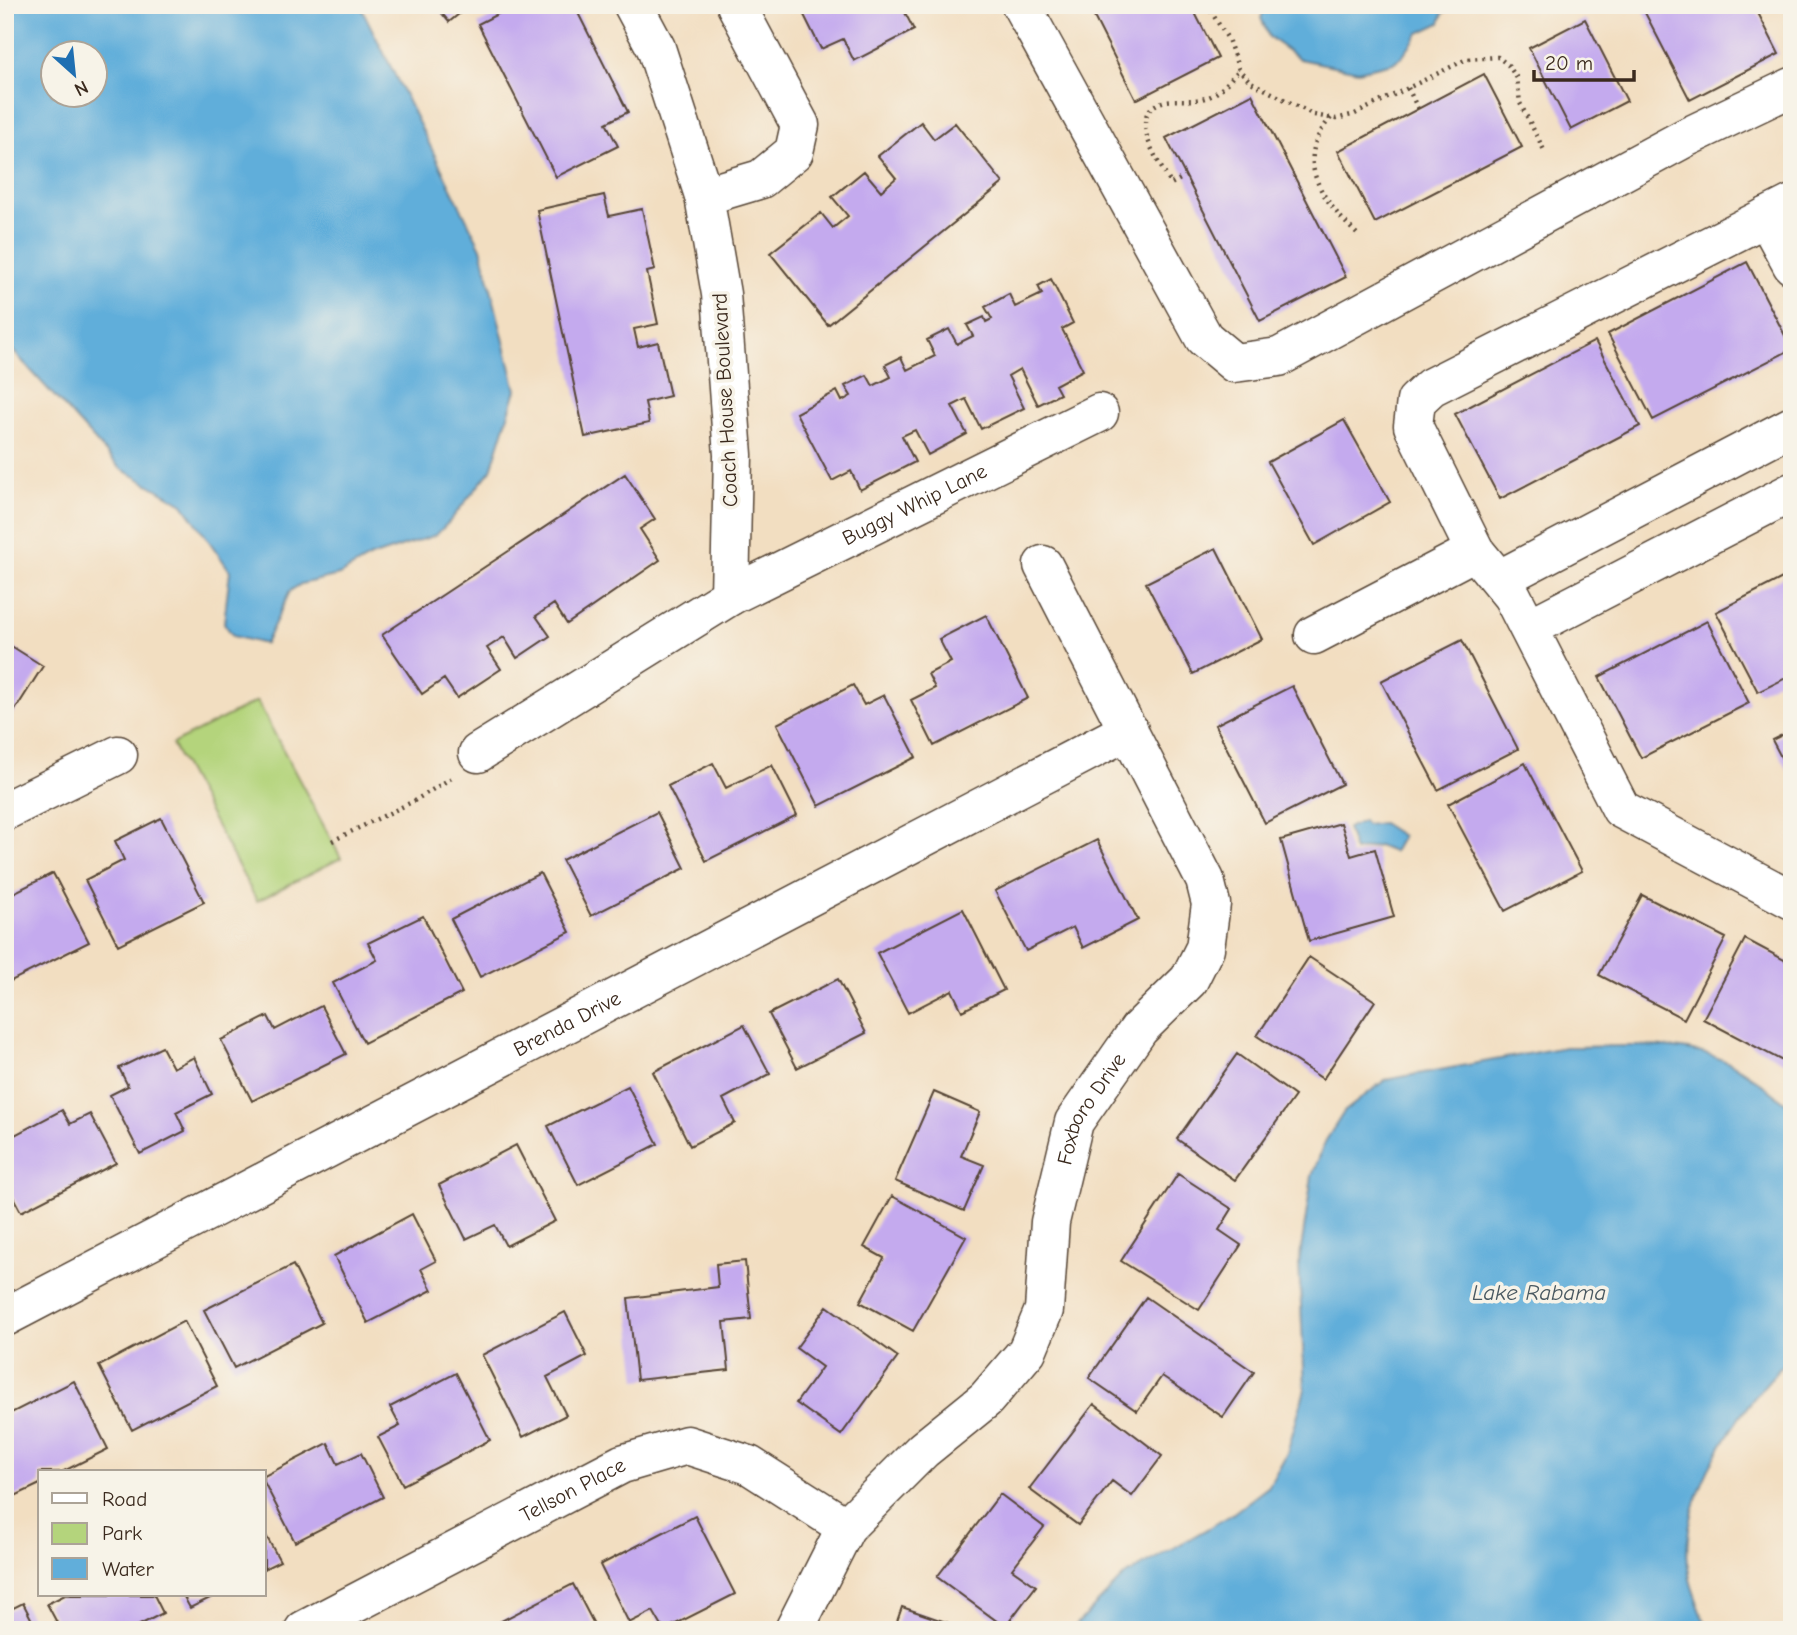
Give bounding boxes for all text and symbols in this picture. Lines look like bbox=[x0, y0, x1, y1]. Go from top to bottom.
north arrow bbox=[38, 38, 108, 108]
scale bar bbox=[1534, 38, 1634, 82]
text: 20 m bbox=[1545, 51, 1593, 75]
text: N bbox=[71, 76, 92, 101]
street label: Coach House Boulevard bbox=[707, 292, 743, 508]
street label: Buggy Whip Lane bbox=[838, 459, 991, 550]
street label: Brenda Drive bbox=[509, 986, 625, 1061]
street label: Foxboro Drive bbox=[1052, 1048, 1131, 1167]
water label: Lake Rabama bbox=[1472, 1279, 1606, 1306]
street label: Tellson Place bbox=[516, 1452, 629, 1527]
legend bbox=[38, 1470, 266, 1596]
text: Road bbox=[102, 1487, 147, 1511]
text: Park bbox=[102, 1521, 142, 1545]
text: Water bbox=[102, 1557, 155, 1581]

